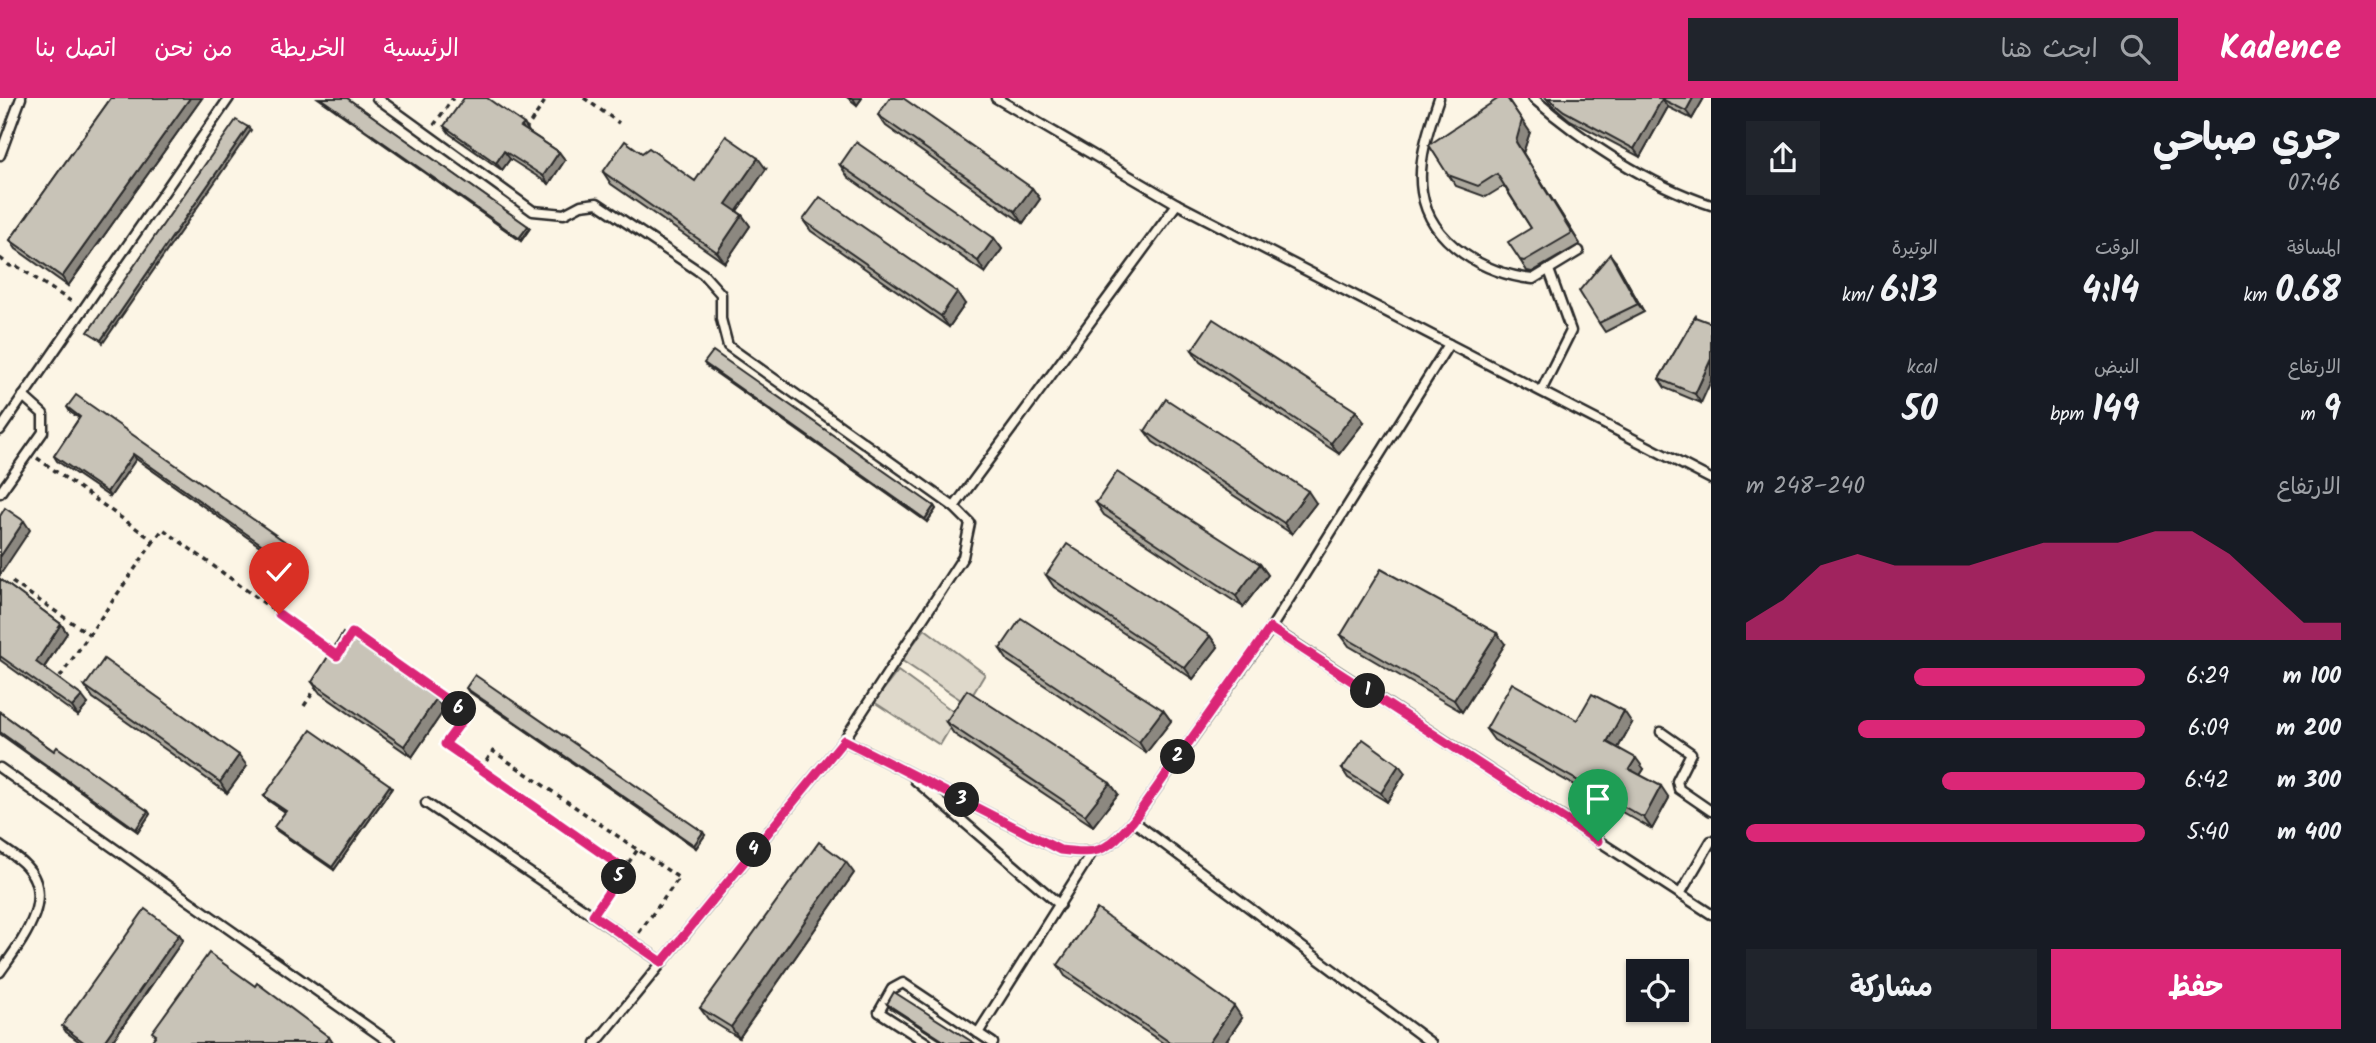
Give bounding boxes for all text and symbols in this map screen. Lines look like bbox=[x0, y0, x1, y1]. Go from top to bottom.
search box bbox=[1688, 18, 2178, 81]
text: Kadence bbox=[2220, 23, 2341, 76]
text: ابحث هنا bbox=[2001, 29, 2098, 71]
text: اتصل بنا bbox=[35, 30, 116, 69]
text: من نحن bbox=[154, 30, 233, 69]
text: الخريطة bbox=[271, 30, 345, 69]
text: الرئيسية bbox=[383, 30, 459, 69]
icon: search bbox=[2116, 30, 2154, 68]
text: جري صباحي bbox=[2153, 110, 2341, 170]
button: share bbox=[1746, 121, 1820, 195]
text: 07:46 bbox=[2288, 166, 2341, 202]
text: الوتيرة bbox=[1892, 234, 1938, 264]
text: الوقت bbox=[2095, 234, 2139, 264]
text: المسافة bbox=[2287, 234, 2341, 264]
text: 6:13 bbox=[1880, 264, 1938, 320]
text: 4:14 bbox=[2082, 264, 2139, 320]
text: 0.68 bbox=[2275, 264, 2341, 320]
text: /km bbox=[1842, 281, 1880, 311]
text: km bbox=[2243, 281, 2275, 311]
text: kcal bbox=[1907, 353, 1938, 383]
text: النبض bbox=[2094, 353, 2139, 383]
text: الارتفاع bbox=[2288, 353, 2341, 383]
text: 50 bbox=[1902, 383, 1938, 439]
text: 149 bbox=[2092, 383, 2139, 439]
text: 9 bbox=[2323, 383, 2341, 439]
text: bpm bbox=[2050, 400, 2092, 430]
text: m bbox=[2301, 400, 2323, 430]
text: 240–248 m bbox=[1746, 469, 1865, 505]
text: الارتفاع bbox=[2277, 470, 2341, 506]
pin bbox=[249, 542, 309, 614]
icon: check bbox=[260, 553, 298, 591]
text: 6:29 bbox=[2186, 659, 2229, 695]
text: 100 m bbox=[2283, 659, 2341, 695]
pin: 1 bbox=[1350, 674, 1386, 708]
text: 1 bbox=[1365, 675, 1370, 705]
pin: 6 bbox=[442, 692, 476, 726]
text: 6 bbox=[453, 693, 464, 723]
text: 6:09 bbox=[2188, 711, 2229, 747]
text: 200 m bbox=[2276, 711, 2341, 747]
pin: 2 bbox=[1160, 740, 1196, 774]
text: 2 bbox=[1172, 741, 1183, 771]
text: 6:42 bbox=[2185, 763, 2229, 799]
text: 300 m bbox=[2277, 763, 2341, 799]
pin bbox=[1568, 769, 1628, 841]
icon: arrive bbox=[1579, 780, 1617, 818]
pin: 3 bbox=[944, 782, 979, 818]
text: 3 bbox=[956, 784, 967, 814]
text: 5:40 bbox=[2187, 815, 2229, 851]
text: 400 m bbox=[2277, 815, 2341, 851]
pin: 4 bbox=[736, 832, 772, 868]
text: 4 bbox=[748, 834, 759, 864]
pin: 5 bbox=[602, 860, 636, 894]
text: 5 bbox=[614, 861, 623, 891]
button: مشاركة bbox=[1746, 949, 2037, 1029]
button: حفظ bbox=[2051, 949, 2341, 1029]
map controls bbox=[1626, 959, 1689, 1022]
button: locate bbox=[1626, 959, 1689, 1022]

